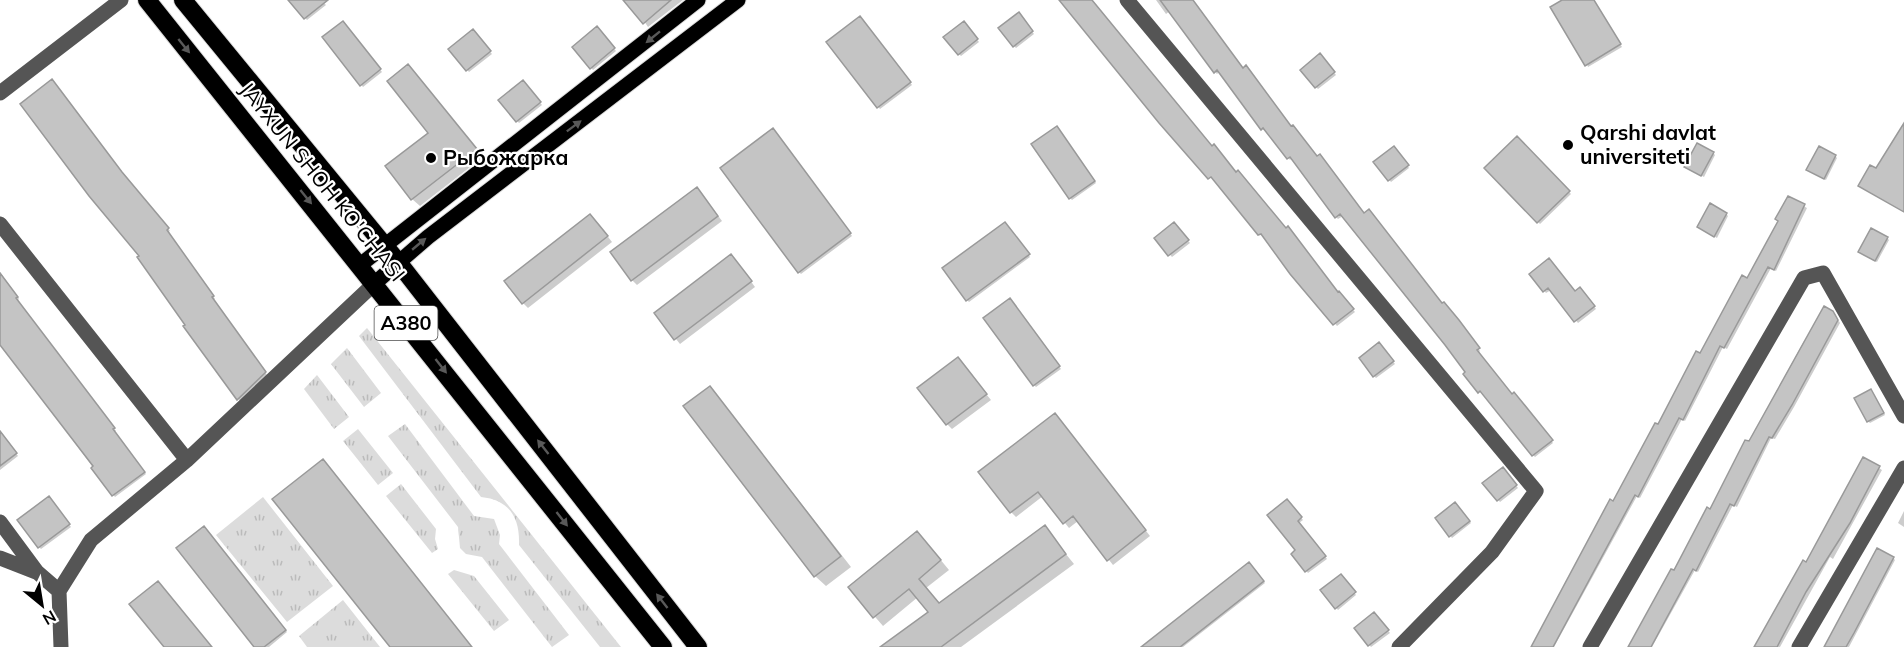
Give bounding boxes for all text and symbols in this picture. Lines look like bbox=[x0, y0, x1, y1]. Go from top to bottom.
one-way arrow bbox=[645, 30, 661, 43]
one-way arrow bbox=[177, 38, 189, 53]
street label: JAYXUN SHOH KO'CHASI bbox=[235, 77, 411, 286]
place label: Qarshi davlat universiteti bbox=[1580, 119, 1716, 169]
one-way arrow bbox=[566, 120, 581, 132]
marker: Qarshi davlat universiteti bbox=[1561, 138, 1575, 152]
place label: Рыбожарка bbox=[443, 144, 569, 170]
marker: Рыбожарка bbox=[424, 151, 438, 165]
one-way arrow bbox=[299, 190, 312, 205]
one-way arrow bbox=[411, 238, 427, 251]
road number: A380 bbox=[374, 306, 438, 340]
one-way arrow bbox=[434, 358, 447, 374]
one-way arrow bbox=[536, 439, 549, 455]
one-way arrow bbox=[555, 511, 568, 527]
north arrow bbox=[12, 575, 72, 635]
one-way arrow bbox=[656, 593, 669, 609]
text: N bbox=[39, 606, 60, 630]

